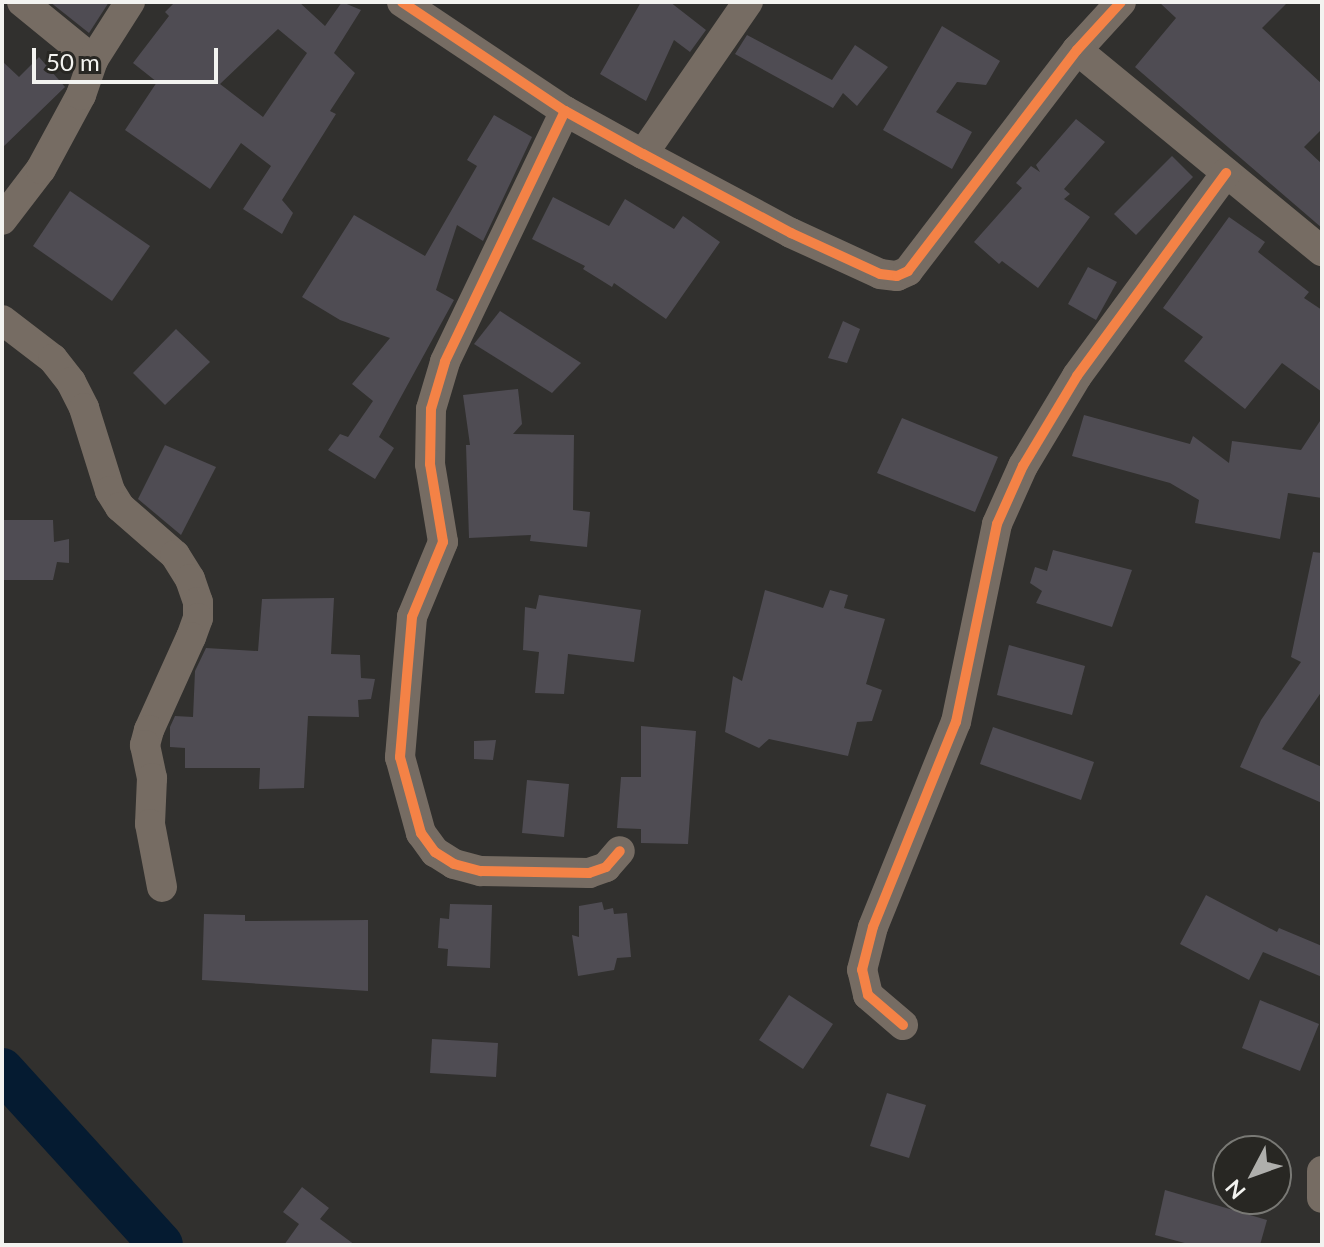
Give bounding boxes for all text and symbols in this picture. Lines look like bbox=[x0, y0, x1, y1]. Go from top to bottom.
scale bar bbox=[36, 32, 222, 82]
text: 50 m bbox=[46, 47, 100, 76]
north arrow bbox=[1212, 1135, 1292, 1215]
text: N bbox=[1219, 1175, 1251, 1205]

